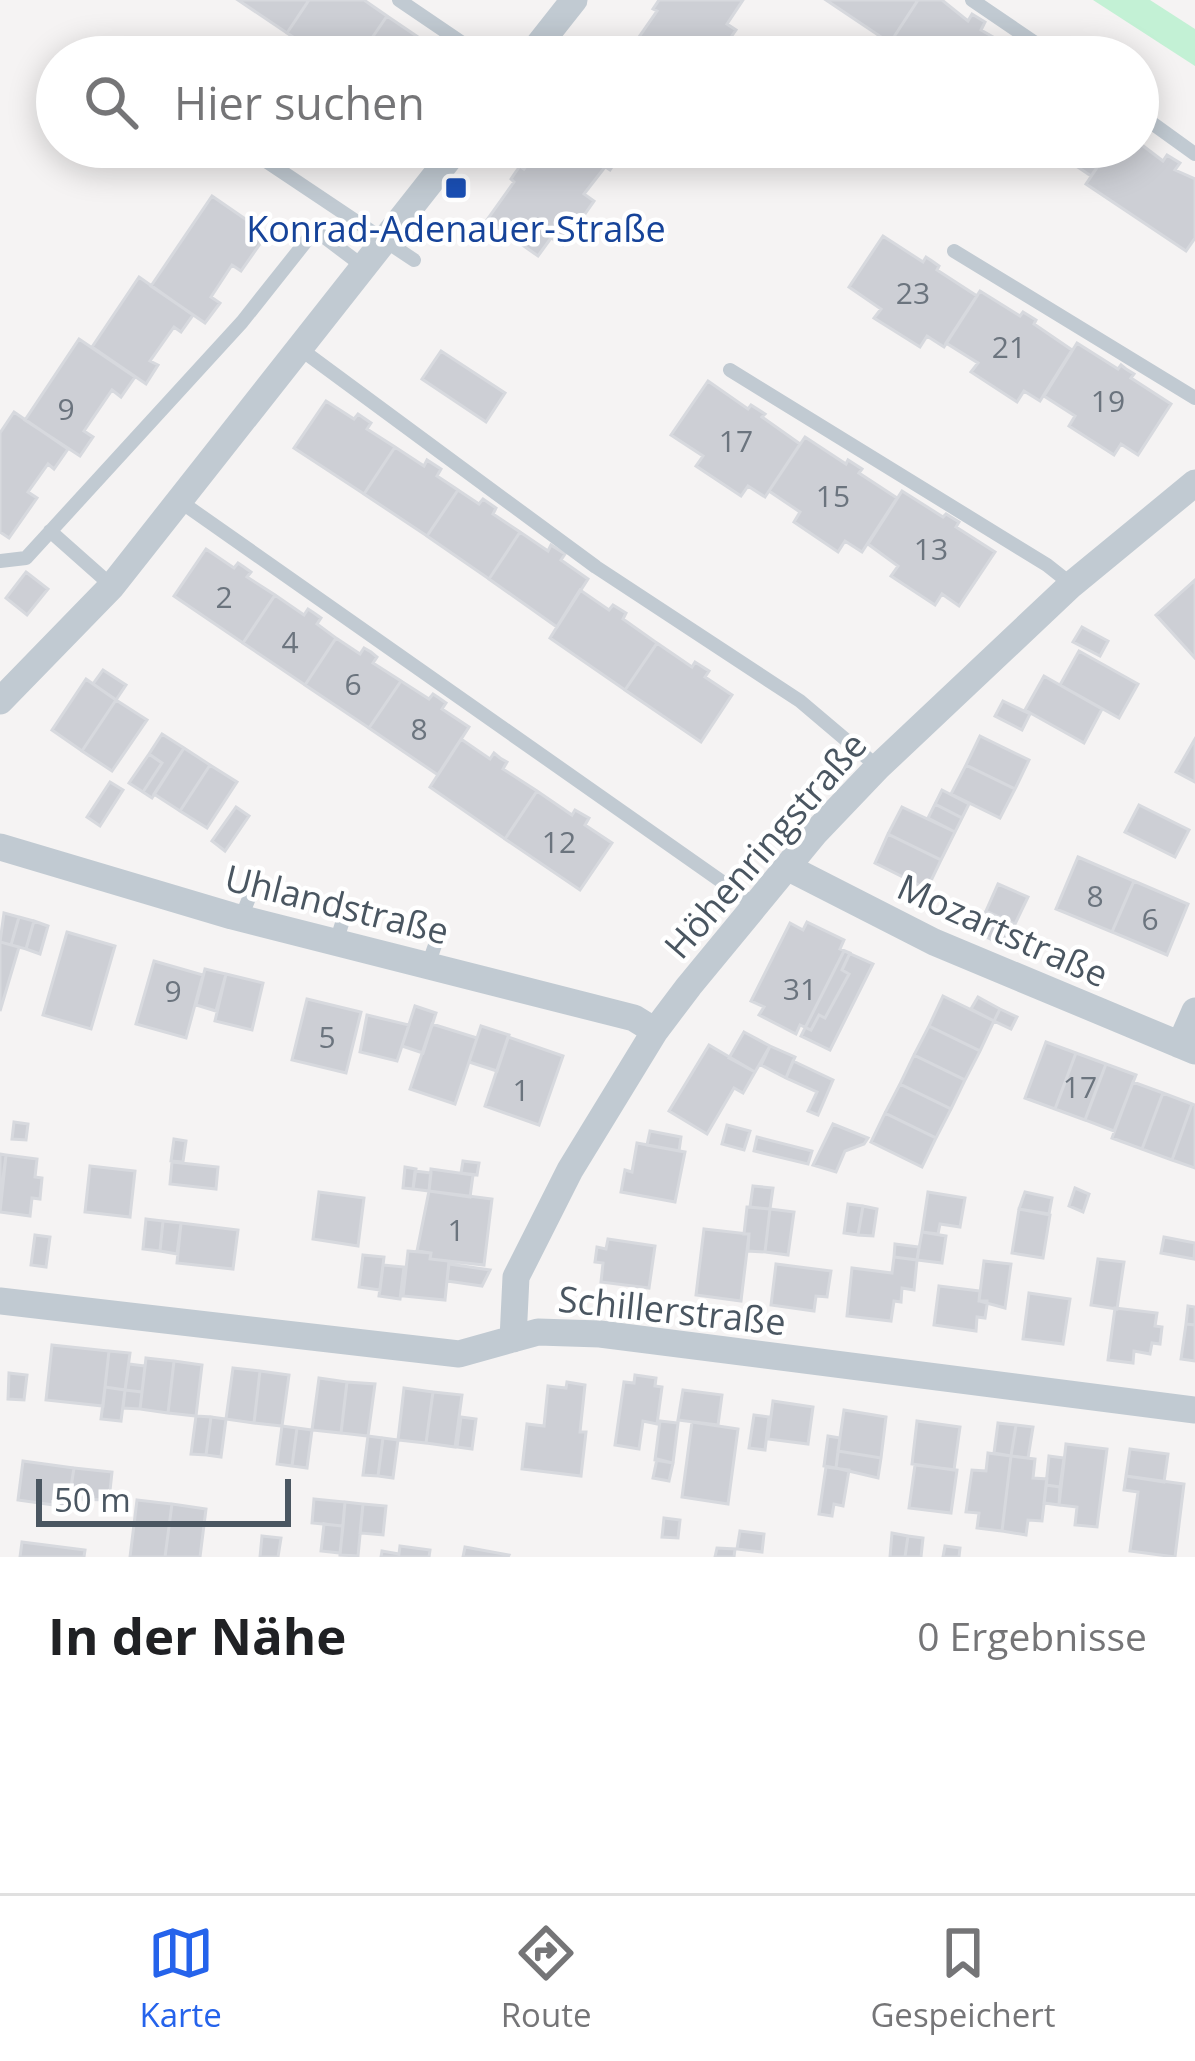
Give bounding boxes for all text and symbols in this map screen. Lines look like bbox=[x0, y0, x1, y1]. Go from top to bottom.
search box bbox=[36, 36, 1159, 168]
icon: search bbox=[78, 69, 144, 135]
text: Hier suchen bbox=[174, 72, 425, 133]
marker: Konrad-Adenauer-Straße bbox=[443, 175, 469, 201]
place label: Konrad-Adenauer-Straße bbox=[246, 204, 666, 253]
house number: 23 bbox=[896, 272, 930, 313]
house number: 21 bbox=[992, 326, 1026, 367]
house number: 19 bbox=[1091, 380, 1125, 421]
house number: 9 bbox=[57, 388, 75, 429]
house number: 17 bbox=[719, 420, 753, 461]
house number: 15 bbox=[816, 475, 850, 516]
house number: 13 bbox=[914, 528, 948, 569]
house number: 2 bbox=[215, 576, 233, 617]
house number: 4 bbox=[281, 621, 299, 662]
house number: 6 bbox=[344, 663, 362, 704]
house number: 8 bbox=[410, 708, 428, 749]
street label: Höhenringstraße bbox=[653, 721, 877, 969]
house number: 12 bbox=[542, 821, 576, 862]
street label: Uhlandstraße bbox=[220, 853, 454, 955]
street label: Mozartstraße bbox=[890, 862, 1116, 998]
house number: 8 bbox=[1086, 875, 1104, 916]
house number: 6 bbox=[1141, 898, 1159, 939]
house number: 31 bbox=[783, 968, 817, 1009]
house number: 9 bbox=[164, 970, 182, 1011]
house number: 5 bbox=[318, 1016, 336, 1057]
house number: 17 bbox=[1063, 1066, 1097, 1107]
house number: 1 bbox=[512, 1069, 530, 1110]
house number: 1 bbox=[447, 1209, 465, 1250]
street label: Schillerstraße bbox=[556, 1274, 788, 1346]
scale bar bbox=[36, 1473, 291, 1526]
text: 50 m bbox=[54, 1477, 131, 1522]
text: In der Nähe bbox=[48, 1600, 346, 1670]
text: 0 Ergebnisse bbox=[917, 1609, 1147, 1662]
tab: Karte bbox=[139, 1920, 222, 2037]
tab: Route bbox=[501, 1920, 591, 2037]
tab: Gespeichert bbox=[870, 1920, 1056, 2037]

